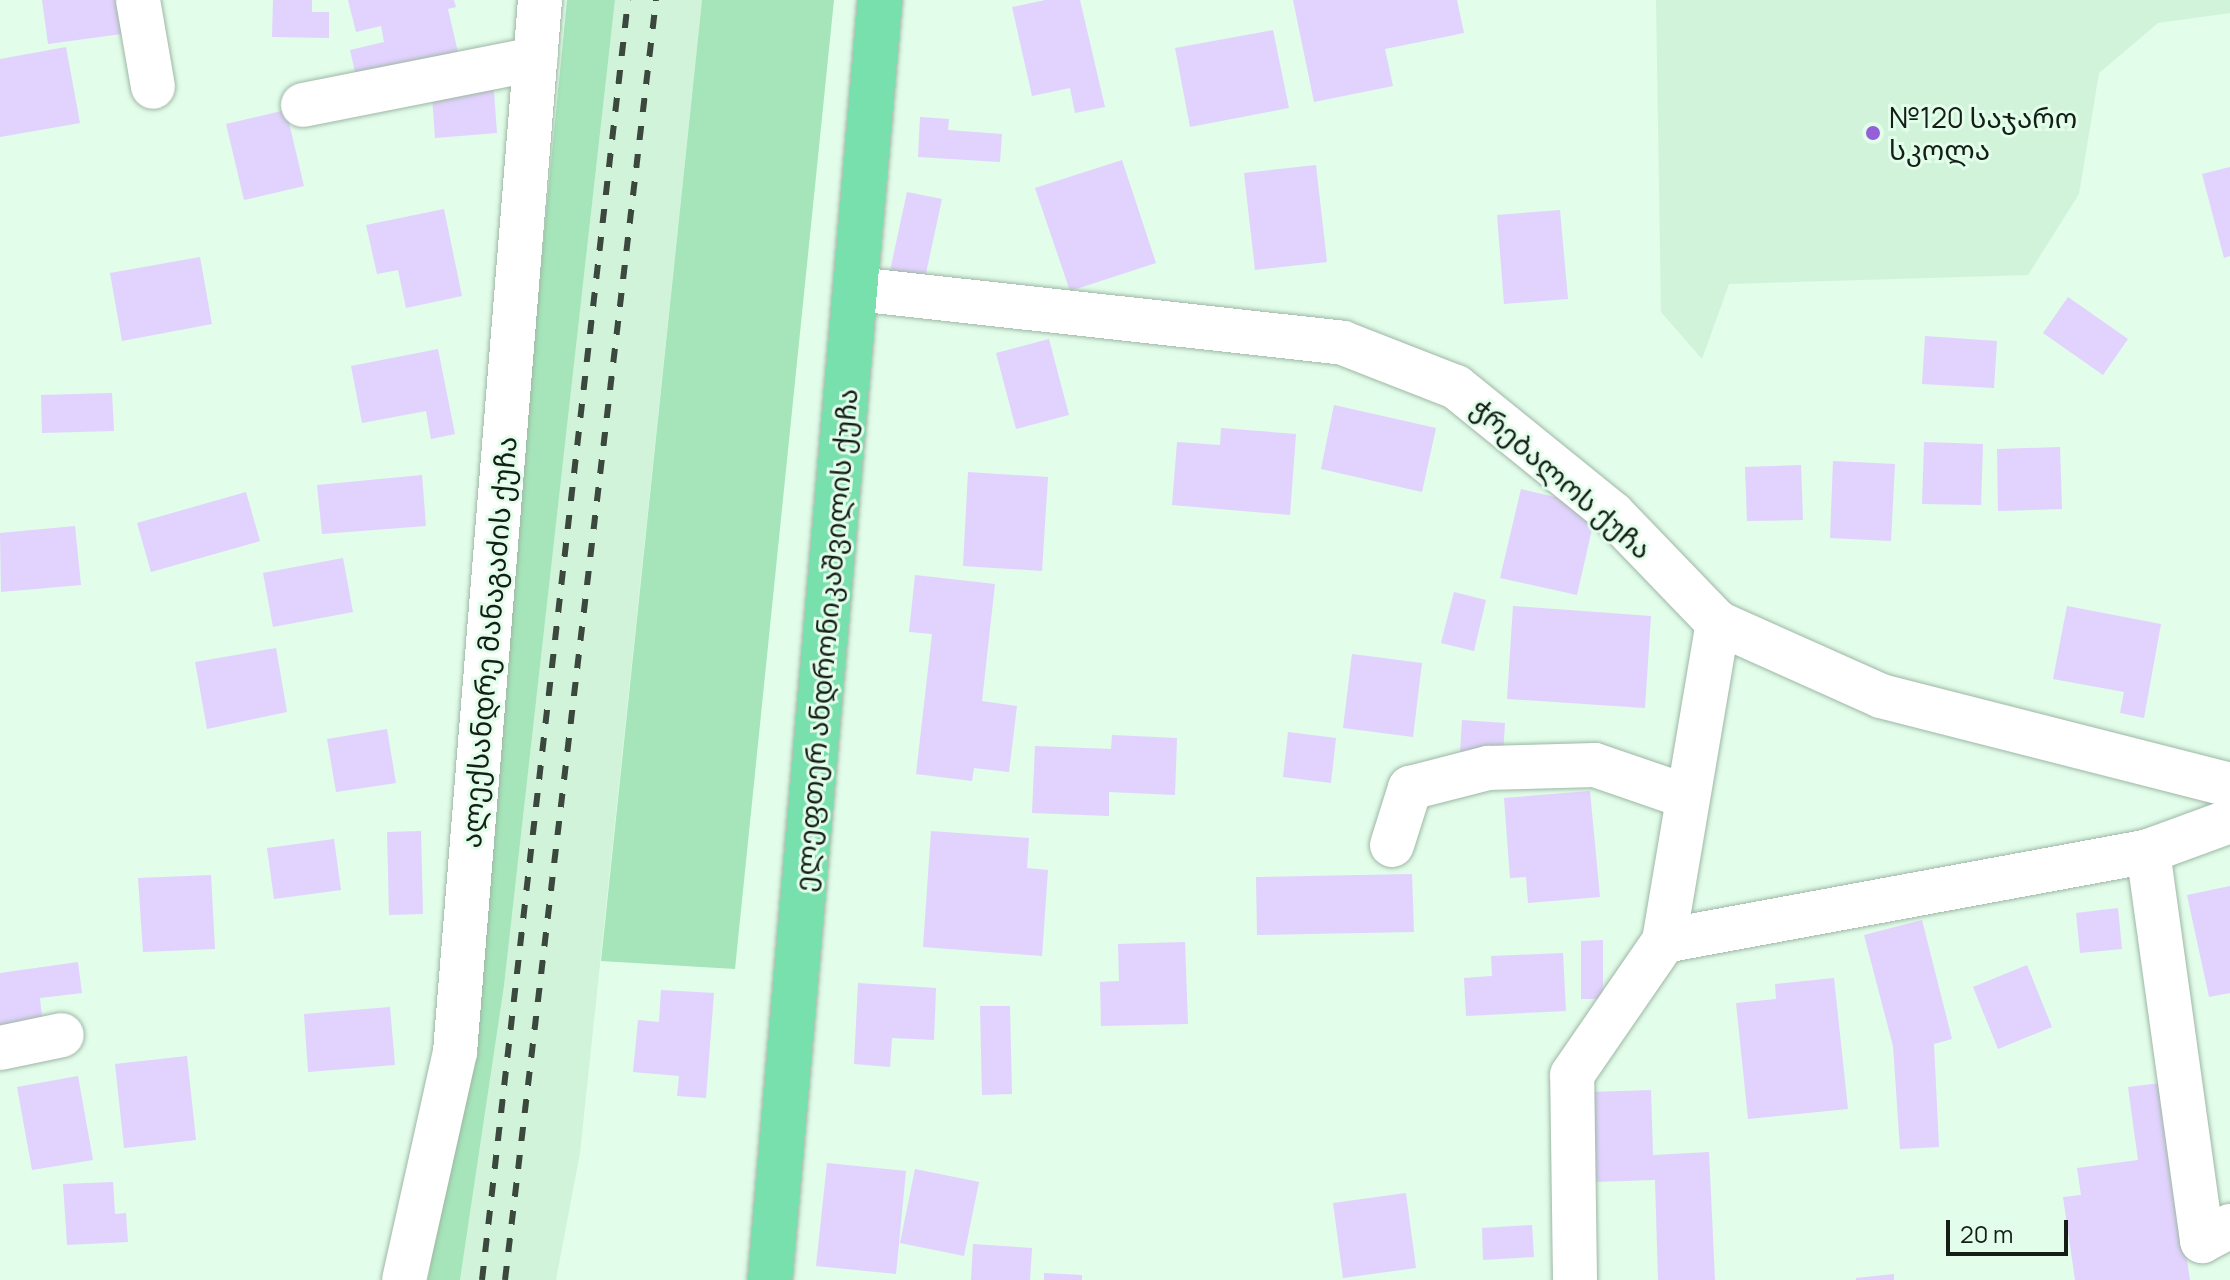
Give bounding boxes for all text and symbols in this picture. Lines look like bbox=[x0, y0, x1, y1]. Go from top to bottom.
place label: №120 საჯარო სკოლა bbox=[1889, 100, 2077, 166]
marker: №120 საჯარო სკოლა bbox=[1864, 124, 1882, 142]
street label: ელეფთერ ანდრონიკაშვილის ქუჩა bbox=[786, 387, 864, 893]
street label: ჭრებალოს ქუჩა bbox=[1465, 391, 1659, 565]
street label: ალექსანდრე მანაგაძის ქუჩა bbox=[453, 435, 523, 849]
scale bar bbox=[1950, 1204, 2072, 1254]
text: 20 m bbox=[1960, 1217, 2013, 1250]

